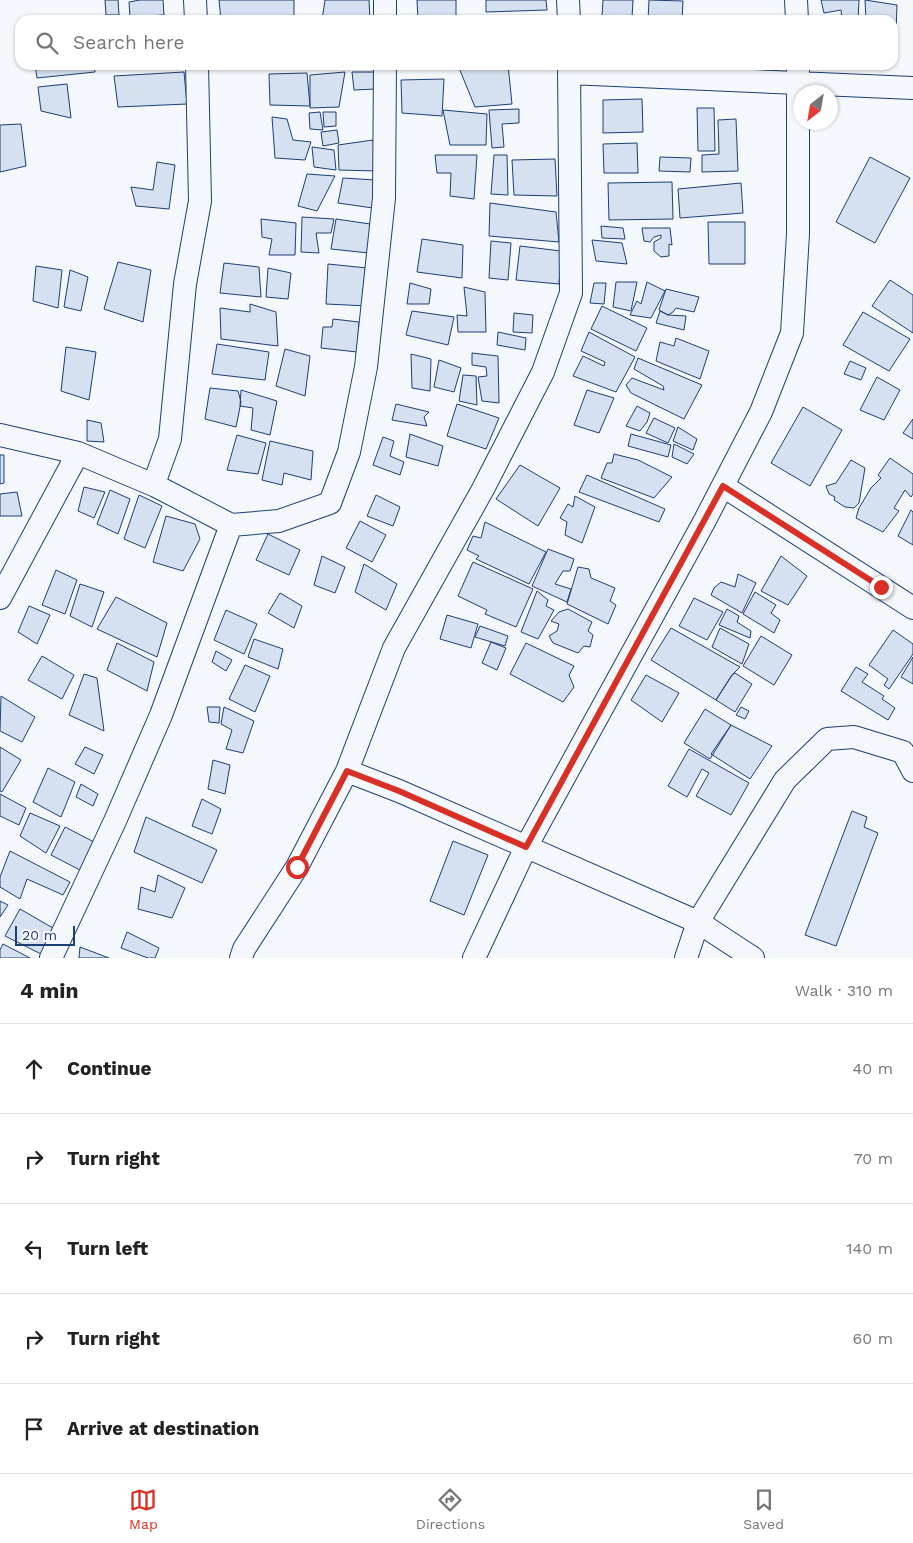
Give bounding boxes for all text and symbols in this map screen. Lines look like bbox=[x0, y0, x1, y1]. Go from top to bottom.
search box bbox=[15, 15, 898, 70]
icon: search bbox=[33, 29, 61, 57]
text: Search here bbox=[73, 31, 184, 54]
north arrow bbox=[793, 85, 838, 130]
route end bbox=[870, 576, 893, 599]
route start bbox=[286, 856, 309, 879]
scale bar bbox=[15, 923, 75, 946]
text: 20 m bbox=[22, 927, 57, 943]
text: 4 min bbox=[20, 978, 78, 1003]
text: Walk · 310 m bbox=[795, 981, 893, 1000]
icon: ahead bbox=[20, 1055, 48, 1083]
text: Continue bbox=[67, 1057, 151, 1080]
text: 40 m bbox=[853, 1059, 893, 1078]
icon: right bbox=[20, 1145, 48, 1173]
text: Turn right bbox=[67, 1147, 160, 1170]
text: 70 m bbox=[854, 1149, 893, 1168]
icon: left bbox=[20, 1235, 48, 1263]
text: Turn left bbox=[67, 1237, 148, 1260]
text: 140 m bbox=[846, 1239, 893, 1258]
icon: right bbox=[20, 1325, 48, 1353]
text: Turn right bbox=[67, 1327, 160, 1350]
text: 60 m bbox=[853, 1329, 893, 1348]
icon: arrive bbox=[20, 1415, 48, 1443]
text: Arrive at destination bbox=[67, 1417, 259, 1440]
tab: Map bbox=[129, 1486, 158, 1532]
tab: Directions bbox=[416, 1486, 485, 1532]
tab: Saved bbox=[743, 1486, 784, 1532]

